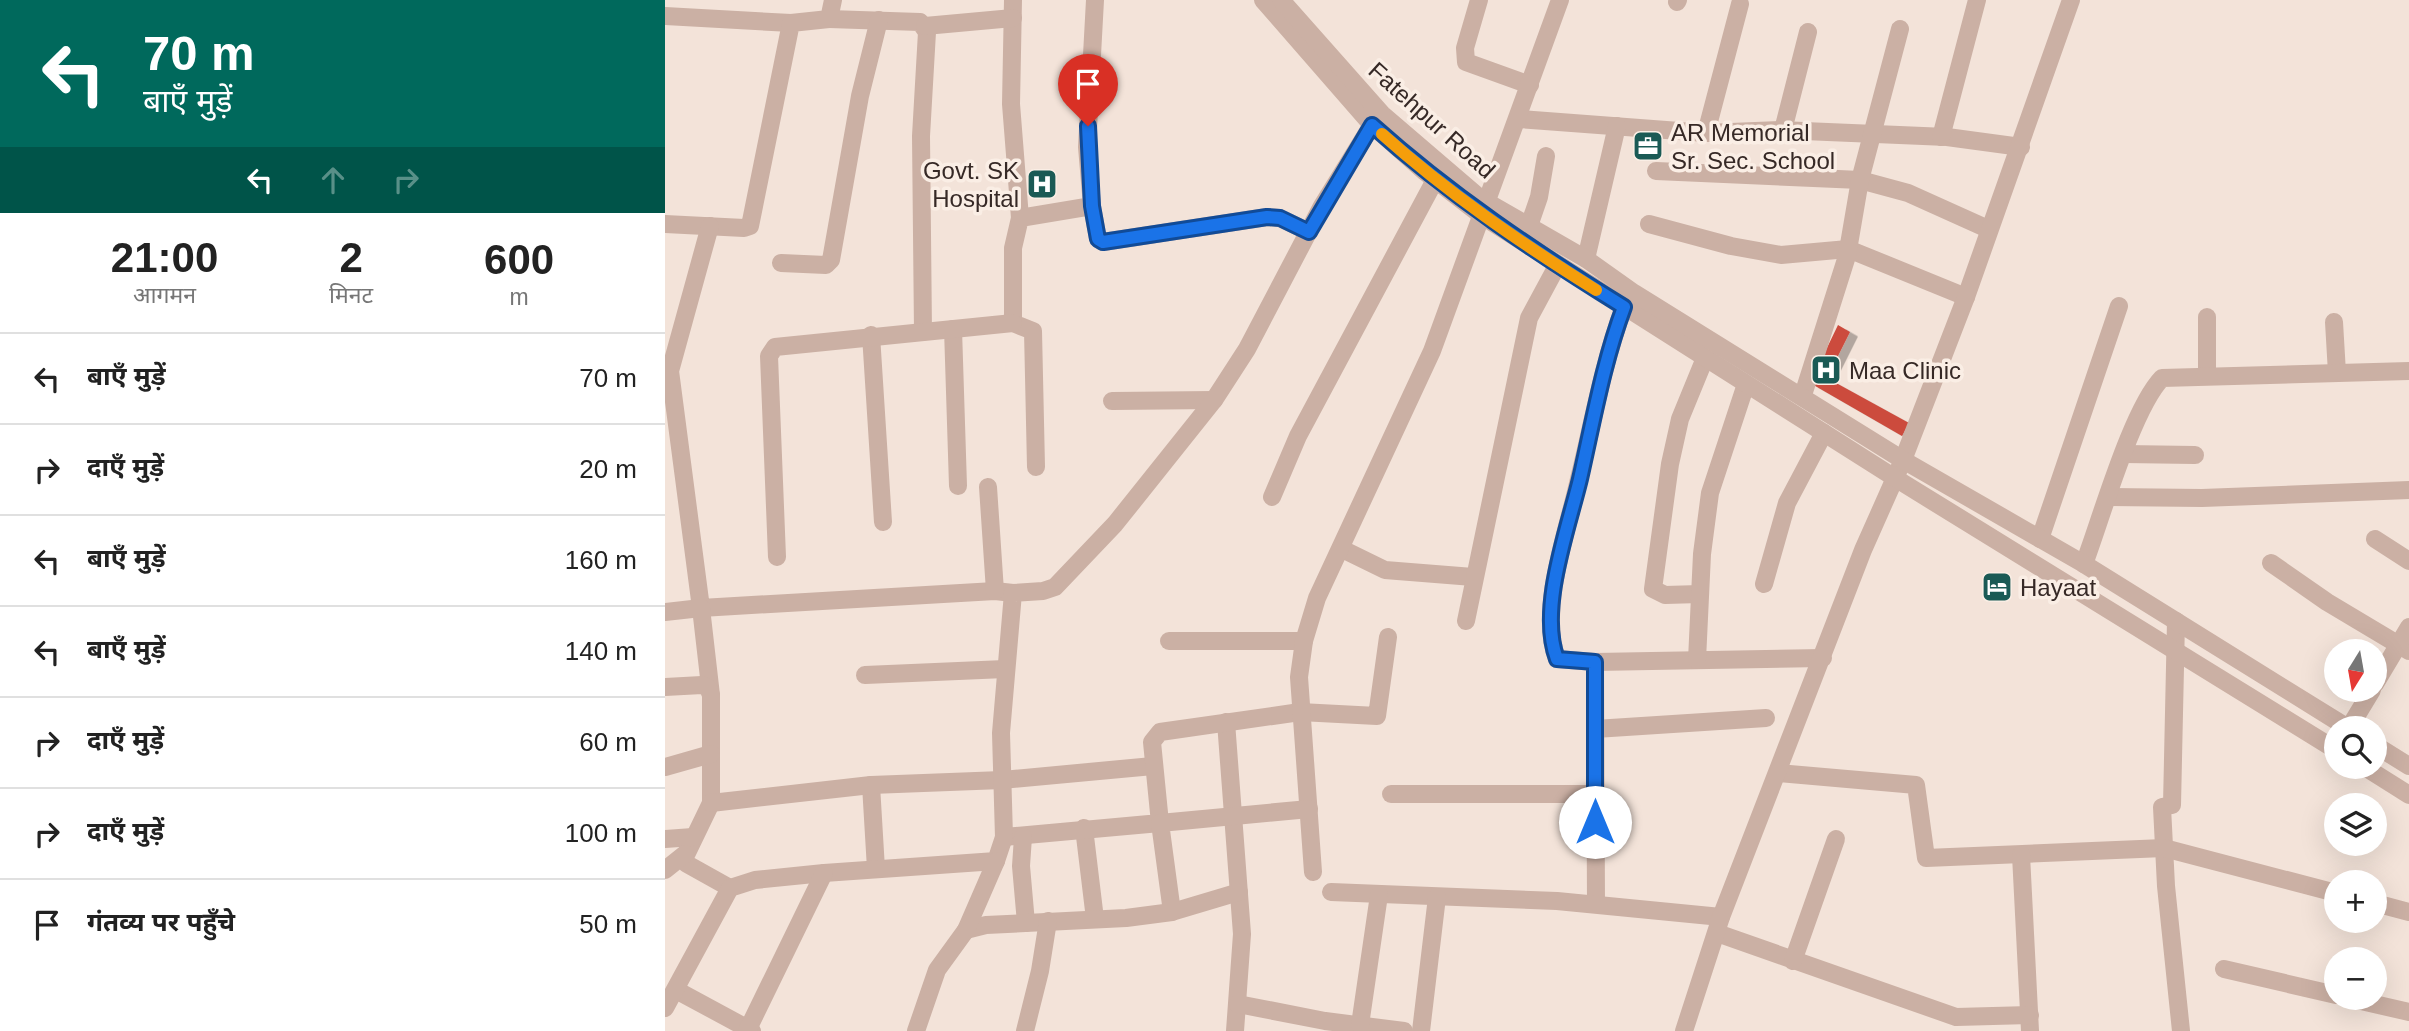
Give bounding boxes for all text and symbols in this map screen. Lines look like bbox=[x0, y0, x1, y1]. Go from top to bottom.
text: 70 m bbox=[143, 26, 255, 80]
icon: left bbox=[28, 28, 119, 119]
pin bbox=[1058, 54, 1118, 126]
street label: Fatehpur Road bbox=[1363, 56, 1501, 184]
icon: arrive bbox=[1069, 65, 1107, 103]
text: बाएँ मुड़ें bbox=[143, 83, 232, 119]
place label: AR Memorial Sr. Sec. School bbox=[1671, 119, 1835, 174]
office icon: AR Memorial Sr. Sec. School bbox=[1631, 129, 1665, 163]
place label: Govt. SK Hospital bbox=[923, 157, 1019, 212]
icon: left bbox=[241, 161, 279, 199]
icon: ahead bbox=[314, 161, 352, 199]
icon: right bbox=[387, 161, 425, 199]
hospital icon: Govt. SK Hospital bbox=[1025, 167, 1059, 201]
text: 21:00 bbox=[111, 234, 218, 281]
text: 2 bbox=[339, 234, 363, 281]
text: 600 bbox=[484, 236, 554, 283]
text: आगमन bbox=[133, 282, 196, 308]
text: मिनट bbox=[329, 282, 373, 308]
text: m bbox=[509, 284, 529, 310]
hospital icon: Maa Clinic bbox=[1809, 353, 1843, 387]
place label: Maa Clinic bbox=[1849, 357, 1961, 384]
icon: left bbox=[28, 360, 66, 398]
text: बाएँ मुड़ें bbox=[87, 361, 166, 391]
text: 70 m bbox=[579, 363, 637, 393]
icon: right bbox=[28, 451, 66, 489]
text: दाएँ मुड़ें bbox=[87, 452, 164, 482]
text: 20 m bbox=[579, 454, 637, 484]
icon: left bbox=[28, 542, 66, 580]
text: बाएँ मुड़ें bbox=[87, 543, 166, 573]
text: 160 m bbox=[565, 545, 637, 575]
hotel icon: Hayaat bbox=[1980, 570, 2014, 604]
place label: Hayaat bbox=[2020, 574, 2096, 601]
icon: left bbox=[28, 633, 66, 671]
text: बाएँ मुड़ें bbox=[87, 634, 166, 664]
text: 140 m bbox=[565, 636, 637, 666]
north arrow bbox=[2324, 639, 2387, 702]
map controls bbox=[2324, 639, 2387, 1010]
button: search bbox=[2324, 716, 2387, 779]
icon: right bbox=[28, 724, 66, 762]
text: दाएँ मुड़ें bbox=[87, 725, 164, 755]
text: 60 m bbox=[579, 727, 637, 757]
position arrow bbox=[1558, 785, 1632, 859]
button: layers bbox=[2324, 793, 2387, 856]
icon: right bbox=[28, 815, 66, 853]
text: दाएँ मुड़ें bbox=[87, 816, 164, 846]
text: 100 m bbox=[565, 818, 637, 848]
button: + bbox=[2324, 870, 2387, 933]
icon: arrive bbox=[28, 906, 66, 944]
text: गंतव्य पर पहुँचे bbox=[87, 907, 235, 937]
text: 50 m bbox=[579, 909, 637, 939]
button: − bbox=[2324, 947, 2387, 1010]

